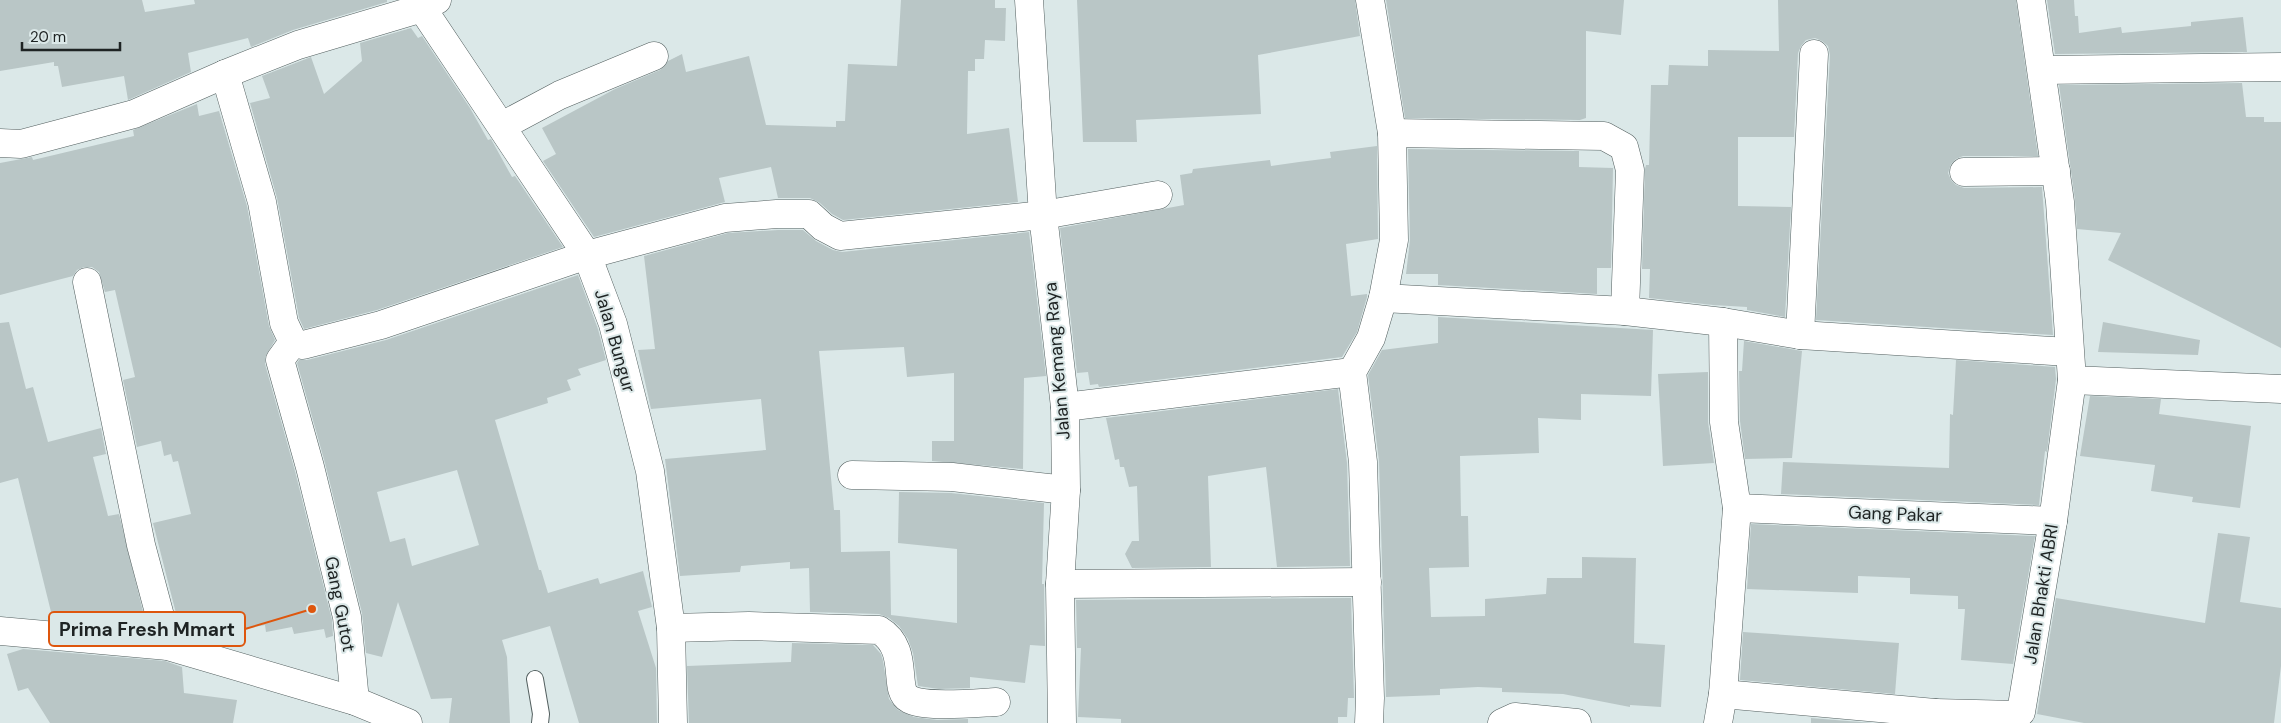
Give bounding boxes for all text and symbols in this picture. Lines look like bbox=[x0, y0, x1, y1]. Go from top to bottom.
scale bar bbox=[22, 20, 120, 52]
text: 20 m bbox=[30, 27, 66, 47]
street label: Jalan Kemang Raya bbox=[1038, 281, 1076, 441]
street label: Jalan Bungur bbox=[589, 287, 641, 396]
street label: Gang Pakar bbox=[1848, 500, 1943, 528]
street label: Jalan Bhakti ABRI bbox=[2018, 522, 2064, 666]
street label: Gang Gutot bbox=[319, 554, 361, 654]
callout: Prima Fresh Mmart bbox=[49, 612, 245, 646]
text: Prima Fresh Mmart bbox=[59, 617, 235, 642]

